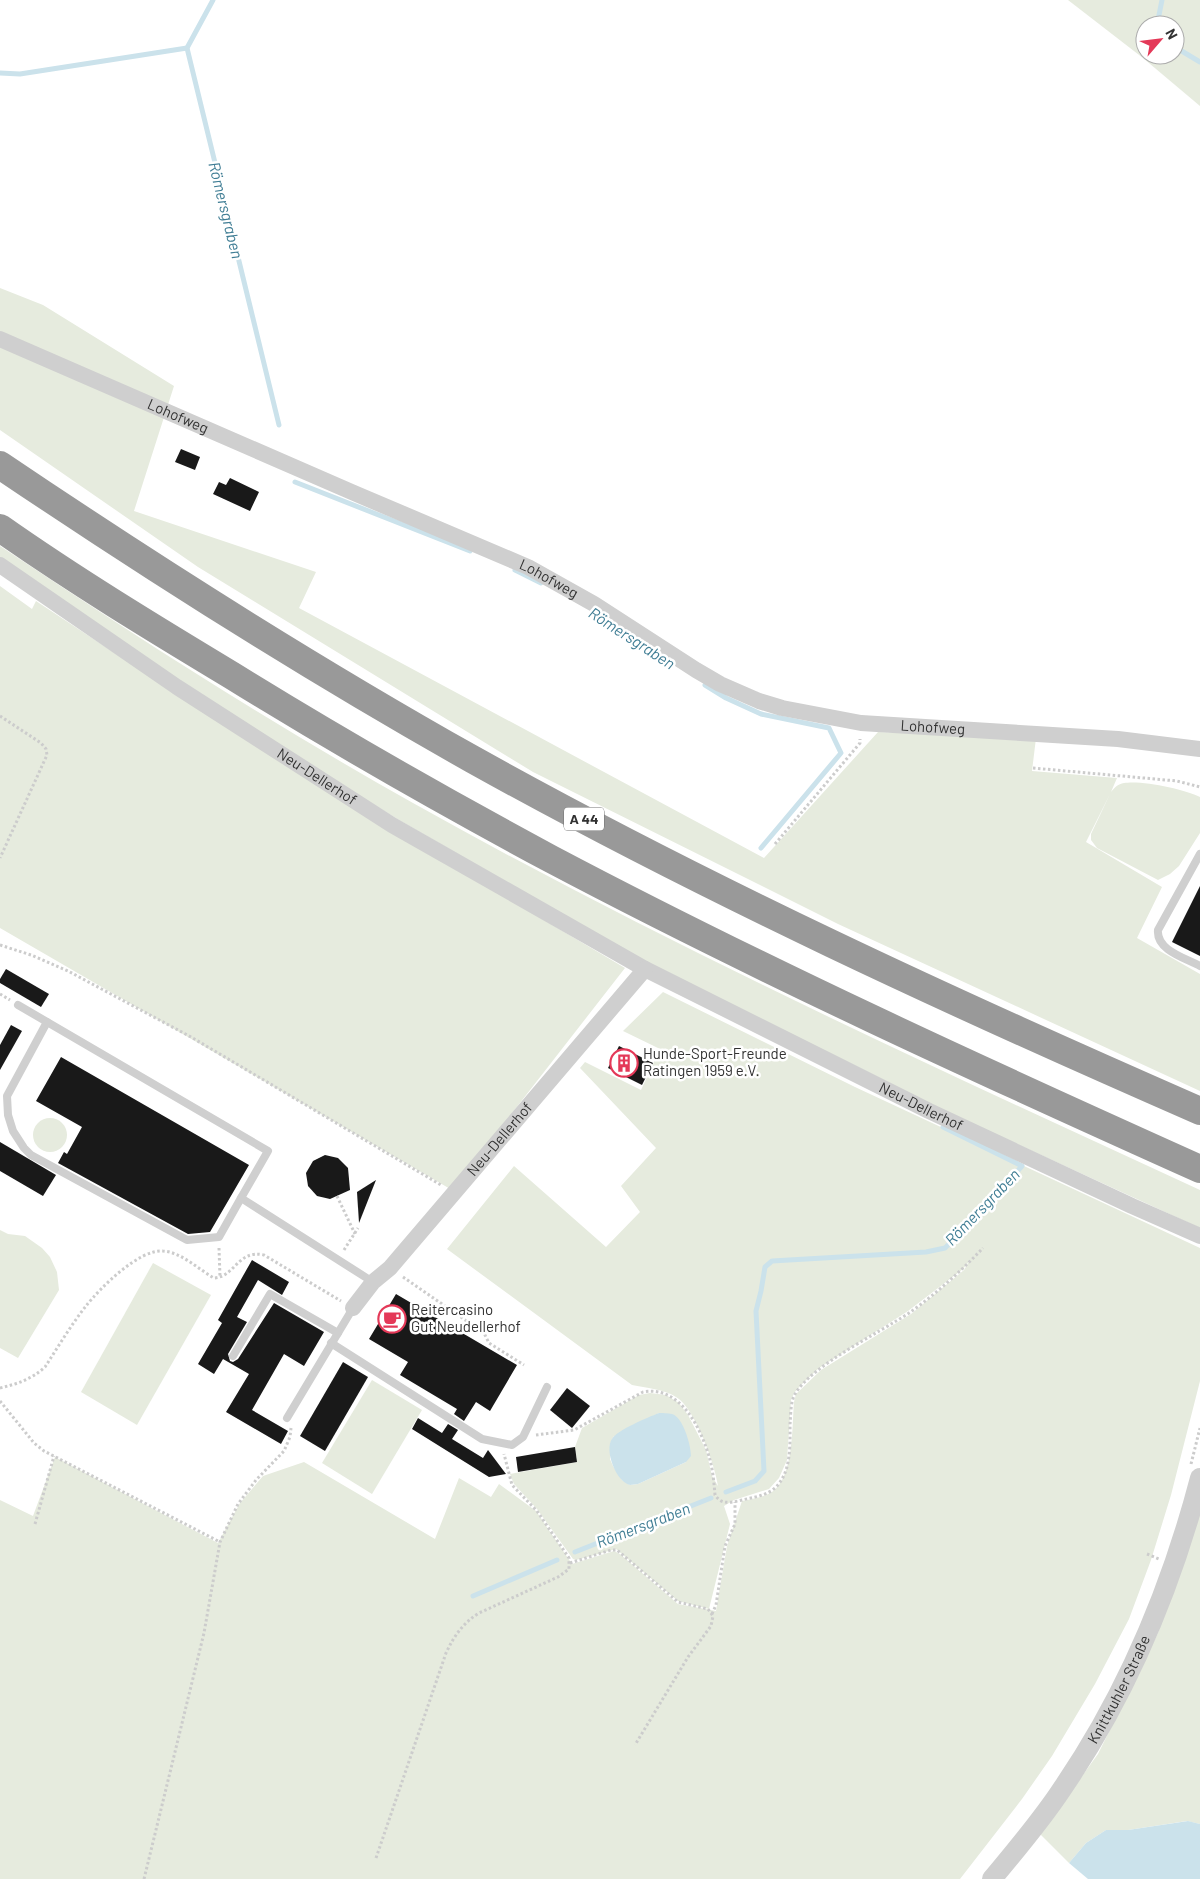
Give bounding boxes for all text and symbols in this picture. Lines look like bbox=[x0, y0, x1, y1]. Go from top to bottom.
north arrow bbox=[1135, 15, 1185, 65]
text: N bbox=[1162, 26, 1182, 42]
water label: Römersgraben bbox=[205, 160, 248, 260]
street label: Lohofweg bbox=[145, 394, 212, 437]
street label: Lohofweg bbox=[517, 554, 582, 601]
water label: Römersgraben bbox=[586, 603, 679, 673]
street label: Lohofweg bbox=[900, 715, 966, 737]
street label: Neu-Dellerhof bbox=[274, 744, 360, 808]
road number: A 44 bbox=[564, 808, 604, 831]
place label: Hunde-Sport-Freunde Ratingen 1959 e.V. bbox=[643, 1044, 787, 1079]
building icon: Hunde-Sport-Freunde Ratingen 1959 e.V. bbox=[609, 1048, 639, 1078]
street label: Neu-Dellerhof bbox=[877, 1078, 966, 1134]
street label: Neu-Dellerhof bbox=[463, 1098, 535, 1179]
water label: Römersgraben bbox=[940, 1164, 1023, 1249]
place label: Reitercasino Gut Neudellerhof bbox=[411, 1300, 521, 1335]
cafe icon: Reitercasino Gut Neudellerhof bbox=[377, 1304, 407, 1334]
water label: Römersgraben bbox=[593, 1498, 692, 1551]
street label: Knittkuhler Straße bbox=[1083, 1632, 1153, 1746]

